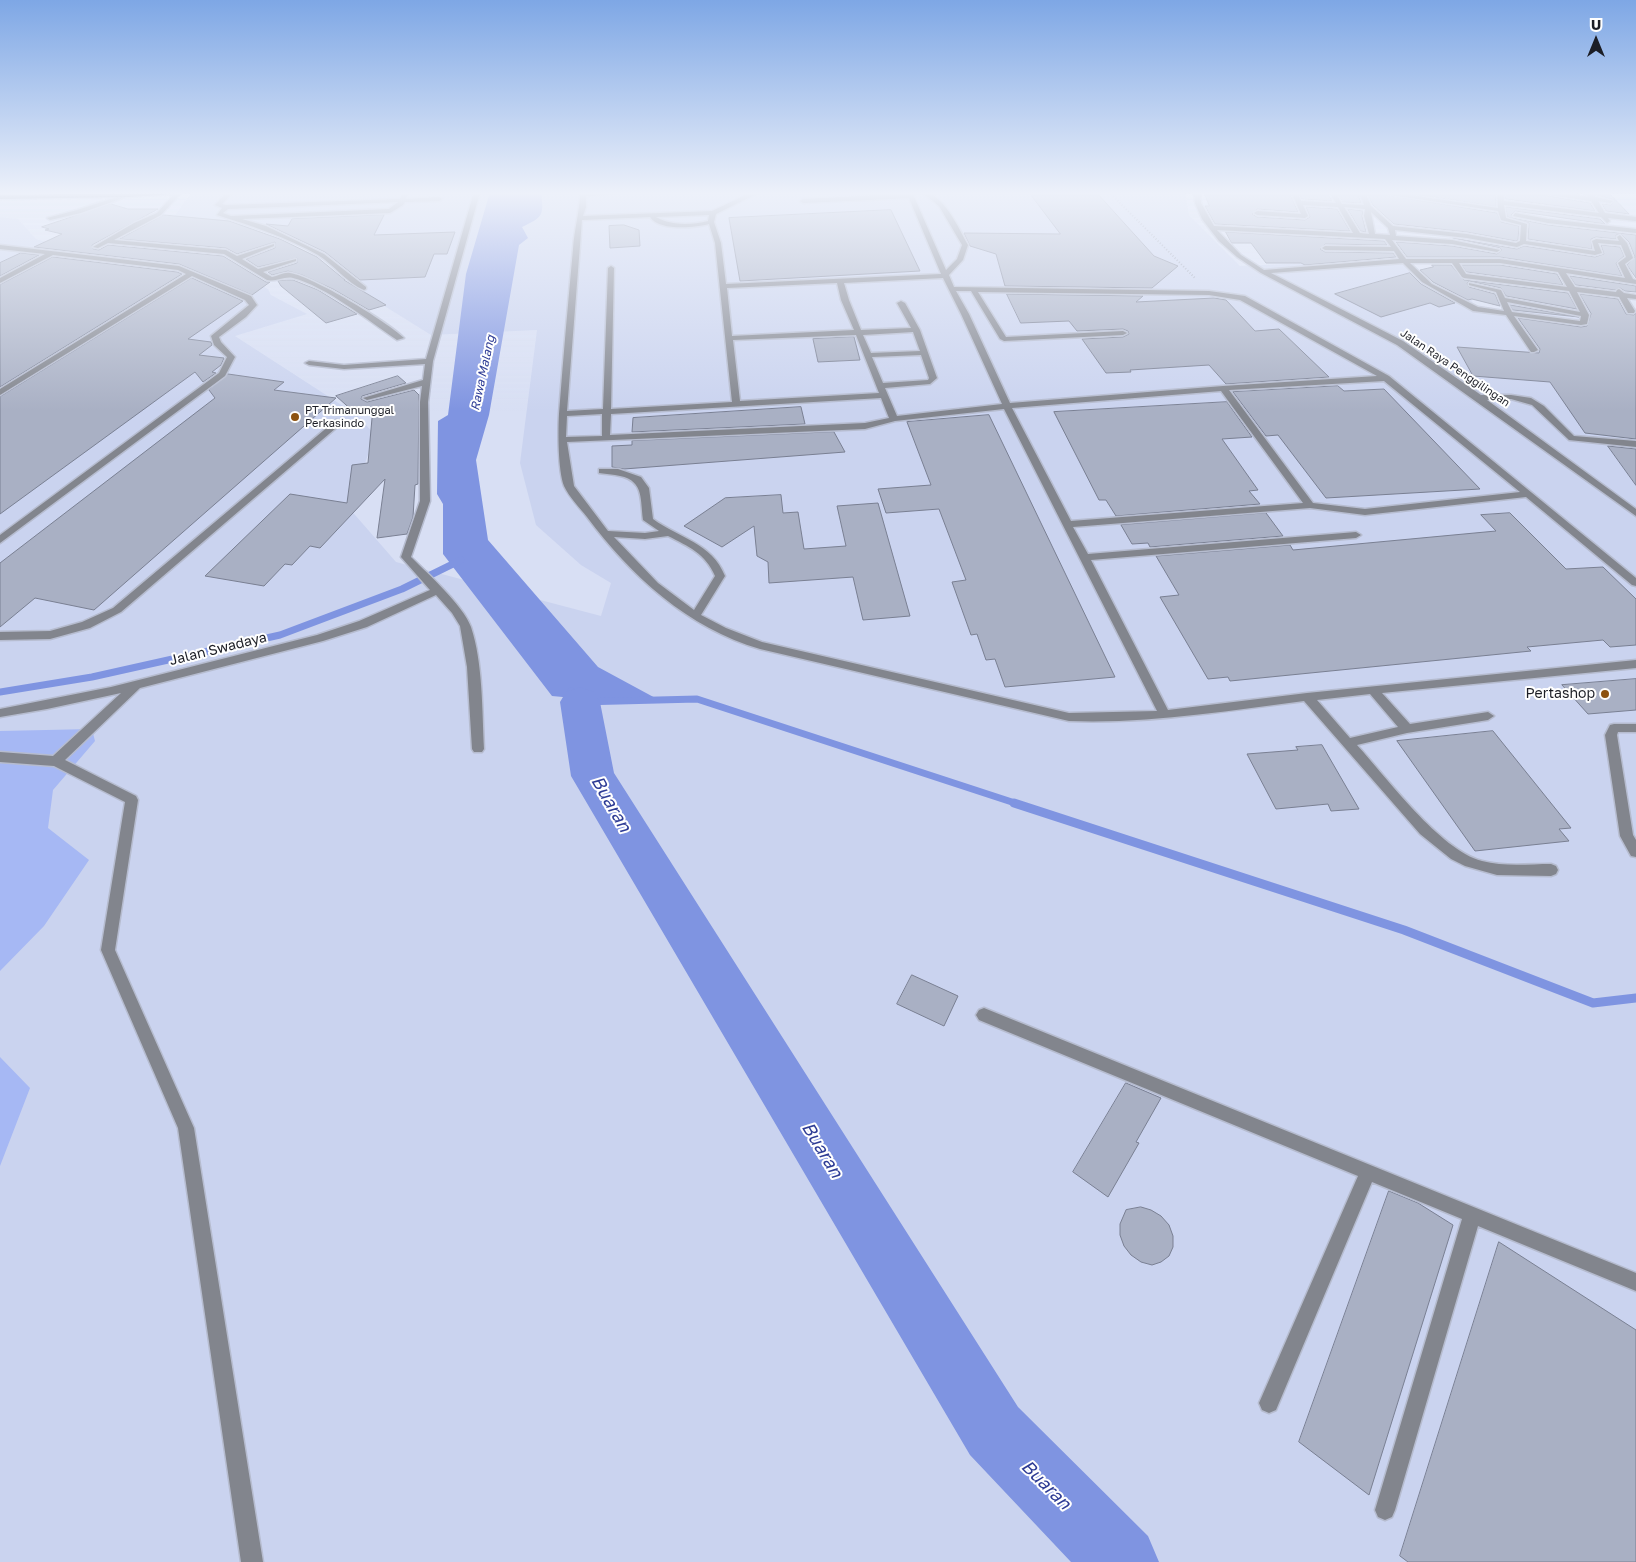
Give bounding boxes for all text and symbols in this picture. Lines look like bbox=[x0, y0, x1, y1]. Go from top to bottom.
north arrow bbox=[1571, 15, 1621, 65]
text: U bbox=[1591, 16, 1601, 33]
street label: Jalan Raya Penggilingan bbox=[1398, 326, 1512, 410]
water label: Rawa Malang bbox=[468, 334, 498, 412]
place label: PT Trimanunggal Perkasindo bbox=[305, 404, 394, 430]
marker: PT Trimanunggal Perkasindo bbox=[289, 411, 301, 423]
street label: Jalan Swadaya bbox=[168, 629, 268, 669]
place label: Pertashop bbox=[1526, 686, 1595, 702]
marker: Pertashop bbox=[1599, 688, 1611, 700]
water label: Buaran bbox=[586, 772, 636, 836]
water label: Buaran bbox=[797, 1118, 847, 1182]
water label: Buaran bbox=[1017, 1456, 1075, 1514]

